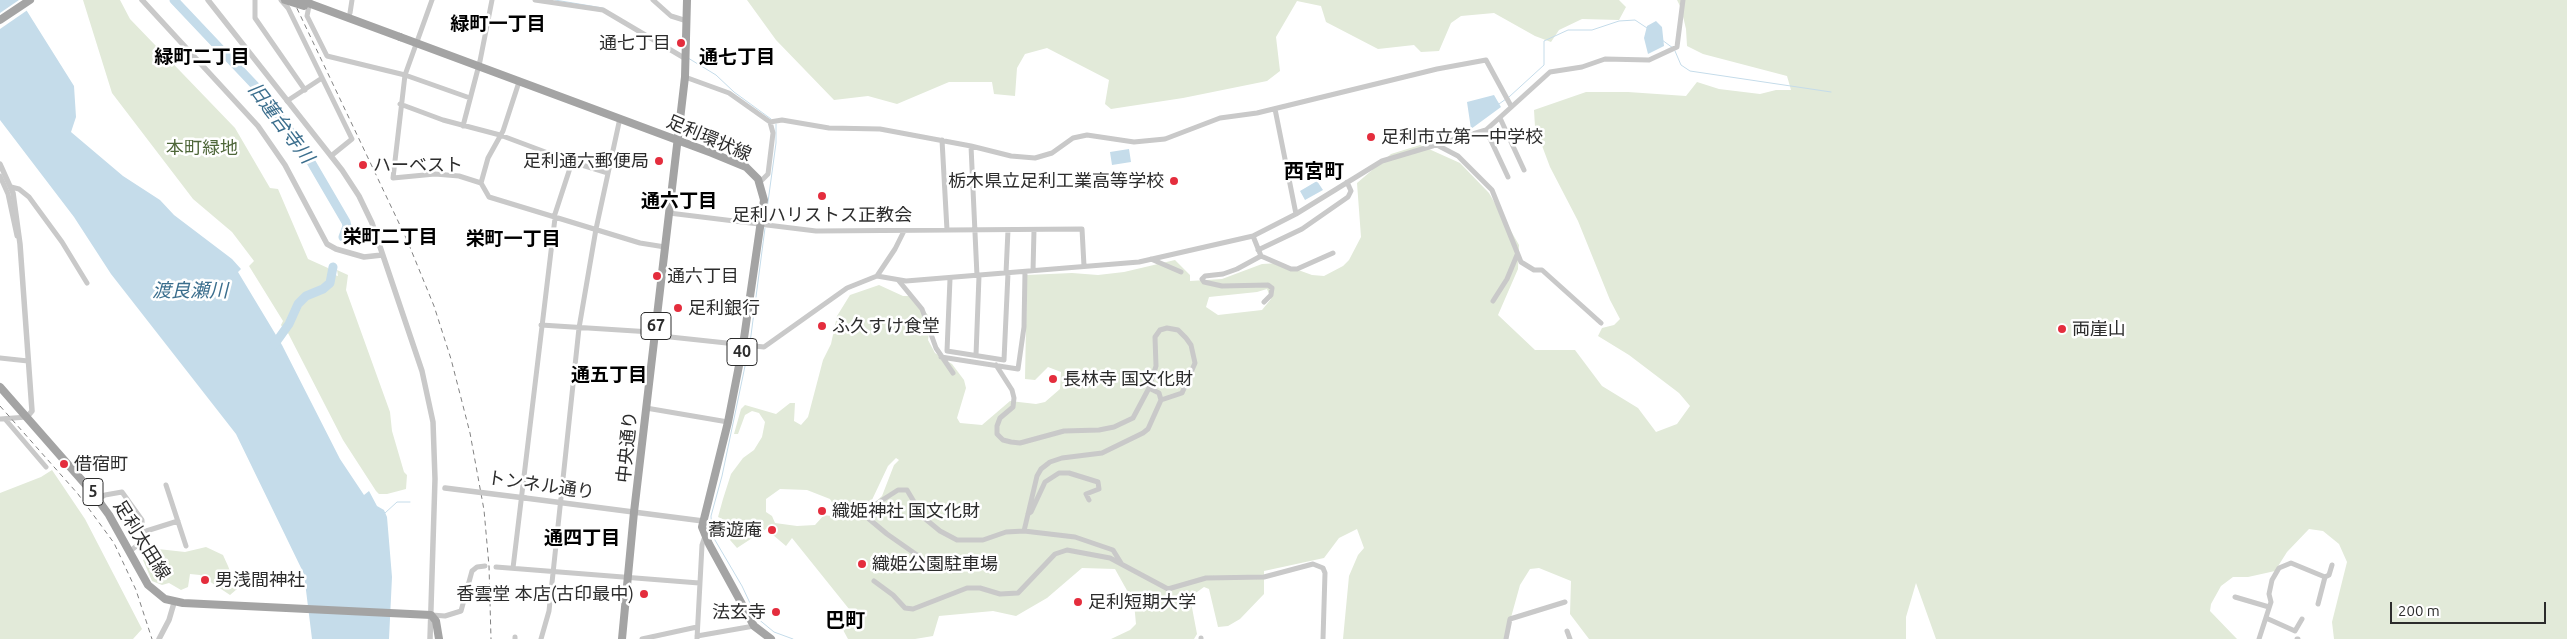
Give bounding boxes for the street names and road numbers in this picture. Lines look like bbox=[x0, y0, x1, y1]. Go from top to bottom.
street label: 足利環状線 bbox=[663, 110, 755, 166]
road number: 67 bbox=[641, 312, 671, 340]
road number: 40 bbox=[727, 338, 757, 366]
street label: 中央通り bbox=[612, 410, 642, 484]
street label: トンネル通り bbox=[486, 467, 596, 503]
road number: 5 bbox=[83, 478, 103, 506]
street label: 足利太田線 bbox=[109, 496, 175, 584]

